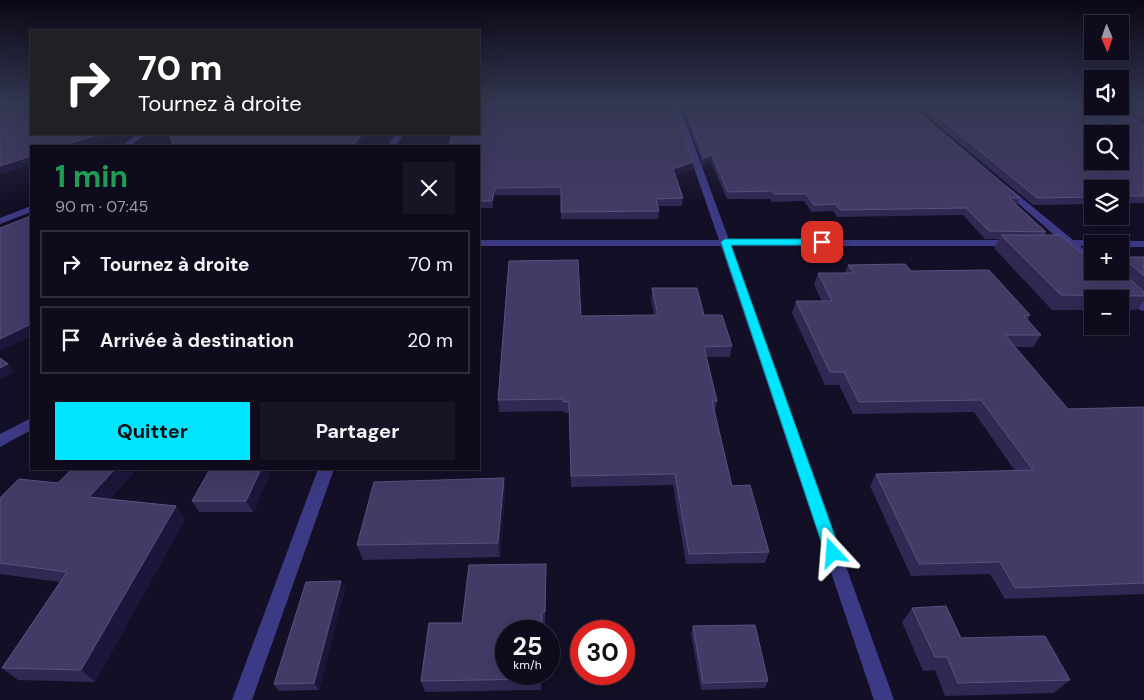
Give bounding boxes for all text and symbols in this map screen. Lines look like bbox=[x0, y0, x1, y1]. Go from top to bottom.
north arrow bbox=[1084, 15, 1129, 60]
map controls bbox=[1084, 15, 1129, 335]
text: 70 m bbox=[138, 45, 222, 91]
icon: right bbox=[55, 50, 120, 115]
button: sound bbox=[1084, 70, 1129, 115]
text: Tournez à droite bbox=[138, 89, 302, 118]
button: search bbox=[1084, 125, 1129, 170]
text: 1 min bbox=[55, 157, 128, 196]
button: close bbox=[403, 162, 455, 214]
button: layers bbox=[1084, 180, 1129, 225]
text: 90 m · 07:45 bbox=[55, 196, 148, 217]
pin bbox=[801, 221, 843, 263]
icon: arrive bbox=[808, 228, 836, 256]
button: + bbox=[1084, 235, 1129, 280]
icon: right bbox=[57, 250, 85, 278]
text: Tournez à droite bbox=[100, 252, 250, 277]
text: 70 m bbox=[408, 252, 453, 277]
button: − bbox=[1084, 290, 1129, 335]
icon: arrive bbox=[57, 326, 85, 354]
text: Arrivée à destination bbox=[100, 328, 294, 353]
text: 20 m bbox=[407, 328, 453, 353]
button: Quitter bbox=[55, 402, 250, 460]
button: Partager bbox=[260, 402, 455, 460]
position arrow bbox=[806, 526, 858, 578]
speed limit sign: 30 bbox=[570, 620, 635, 685]
text: 25 bbox=[513, 630, 542, 663]
text: km/h bbox=[513, 657, 542, 673]

